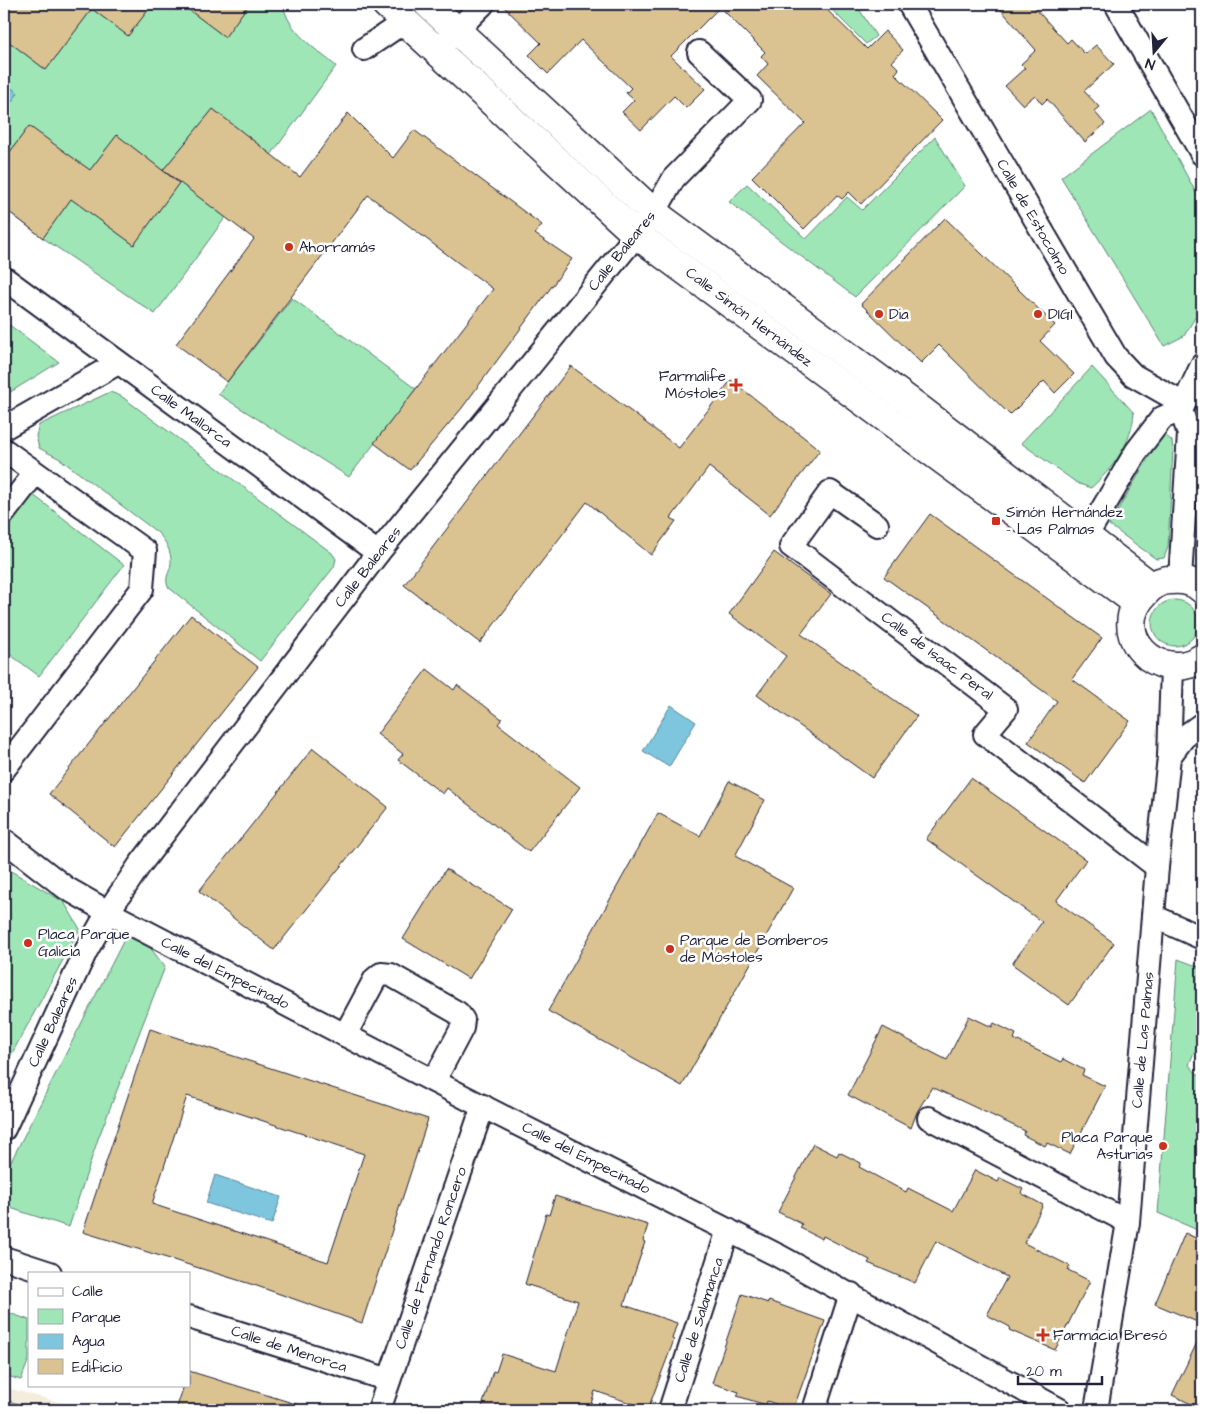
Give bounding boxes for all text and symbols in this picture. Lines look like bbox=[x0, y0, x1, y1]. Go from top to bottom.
north arrow bbox=[1128, 28, 1178, 78]
text: N bbox=[1143, 52, 1158, 74]
street label: Calle de Estocolmo bbox=[991, 155, 1075, 279]
street label: Calle Baleares bbox=[583, 206, 661, 295]
place label: Ahorramás bbox=[299, 237, 376, 258]
marker: Ahorramás bbox=[283, 241, 295, 253]
street label: Calle Simón Hernández bbox=[681, 262, 817, 372]
place label: Dia bbox=[889, 304, 909, 325]
place label: DIGI bbox=[1048, 304, 1073, 325]
marker: Dia bbox=[873, 308, 885, 320]
marker: DIGI bbox=[1032, 308, 1044, 320]
place label: Farmalife Móstoles bbox=[659, 366, 726, 404]
street label: Calle Mallorca bbox=[146, 379, 236, 453]
marker: Farmalife Móstoles bbox=[730, 379, 742, 391]
place label: Simón Hernández - Las Palmas bbox=[1006, 502, 1123, 540]
marker: Simón Hernández - Las Palmas bbox=[990, 515, 1002, 527]
street label: Calle Baleares bbox=[330, 522, 407, 612]
street label: Calle de Isaac Peral bbox=[877, 607, 997, 705]
place label: Placa Parque Galicia bbox=[38, 924, 130, 962]
place label: Parque de Bomberos de Móstoles bbox=[680, 930, 829, 968]
street label: Calle del Empecinado bbox=[157, 932, 293, 1015]
marker: Placa Parque Galicia bbox=[22, 937, 34, 949]
marker: Parque de Bomberos de Móstoles bbox=[664, 943, 676, 955]
street label: Calle de Las Palmas bbox=[1127, 970, 1159, 1109]
street label: Calle Baleares bbox=[23, 973, 83, 1071]
street label: Calle del Empecinado bbox=[518, 1117, 654, 1200]
place label: Placa Parque Asturias bbox=[1061, 1127, 1153, 1165]
marker: Placa Parque Asturias bbox=[1157, 1140, 1169, 1152]
street label: Calle de Fernando Roncero bbox=[390, 1164, 472, 1352]
street label: Calle de Salamanca bbox=[669, 1255, 729, 1385]
legend bbox=[28, 1272, 190, 1386]
text: Calle bbox=[72, 1281, 103, 1302]
text: Parque bbox=[72, 1307, 121, 1328]
street label: Calle de Menorca bbox=[228, 1320, 350, 1378]
place label: Farmacia Bresó bbox=[1053, 1325, 1168, 1346]
marker: Farmacia Bresó bbox=[1037, 1329, 1049, 1341]
text: Agua bbox=[72, 1331, 105, 1353]
scale bar bbox=[1018, 1354, 1102, 1386]
text: Edificio bbox=[72, 1357, 123, 1378]
text: 20 m bbox=[1026, 1361, 1062, 1382]

